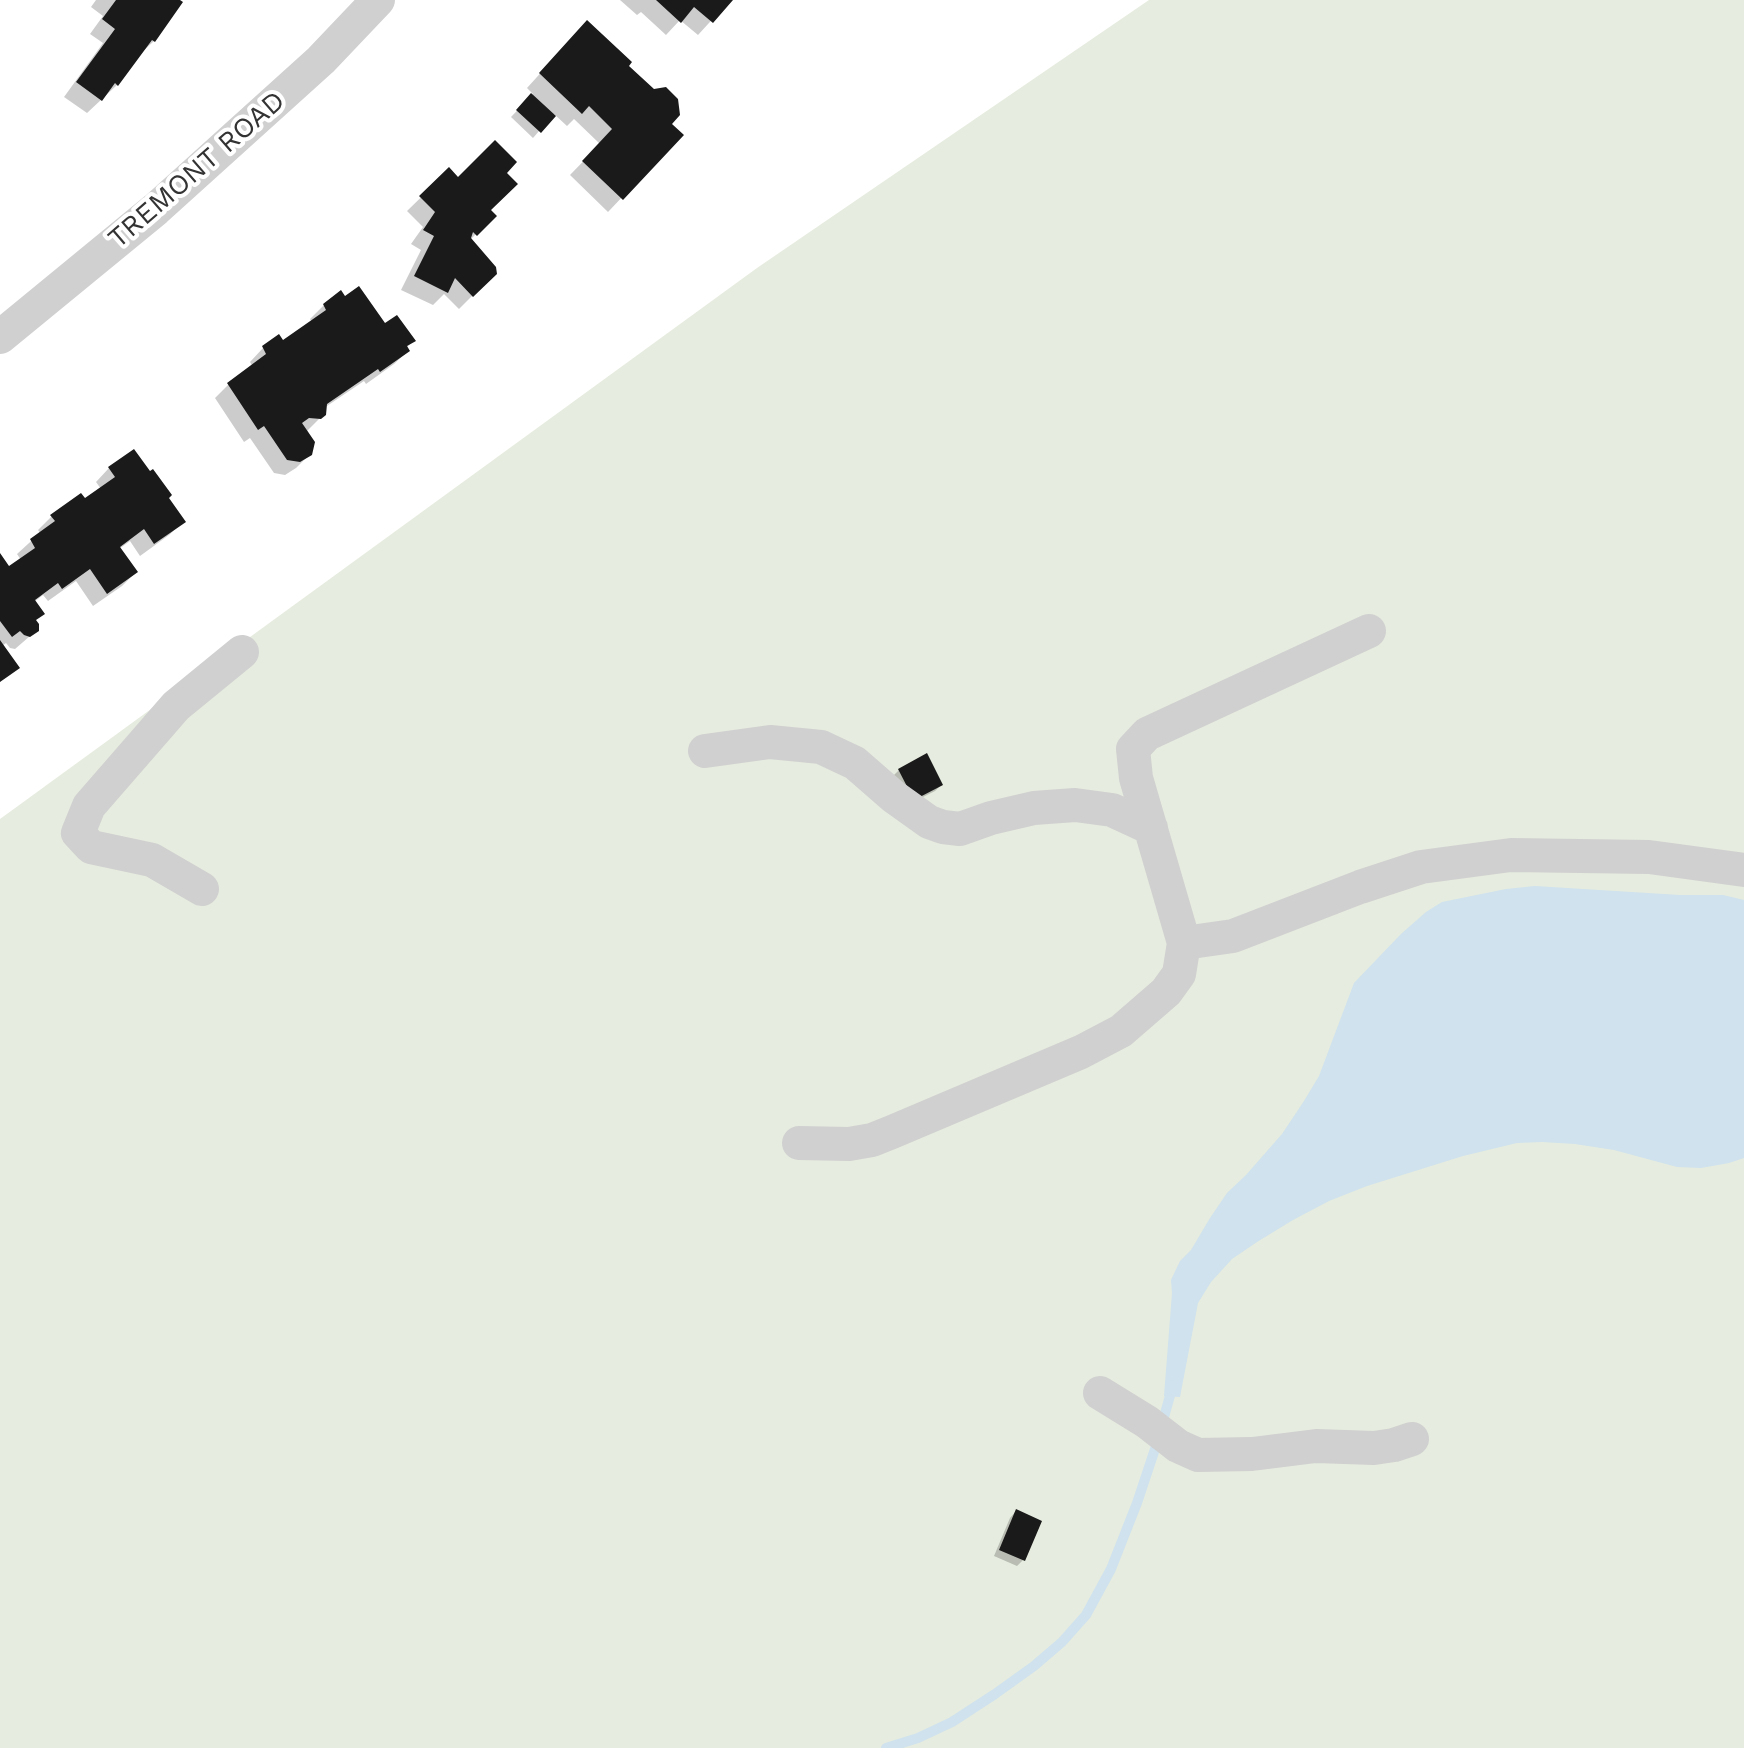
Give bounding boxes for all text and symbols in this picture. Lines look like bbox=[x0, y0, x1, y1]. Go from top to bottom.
street label: TREMONT ROAD bbox=[102, 84, 292, 256]

